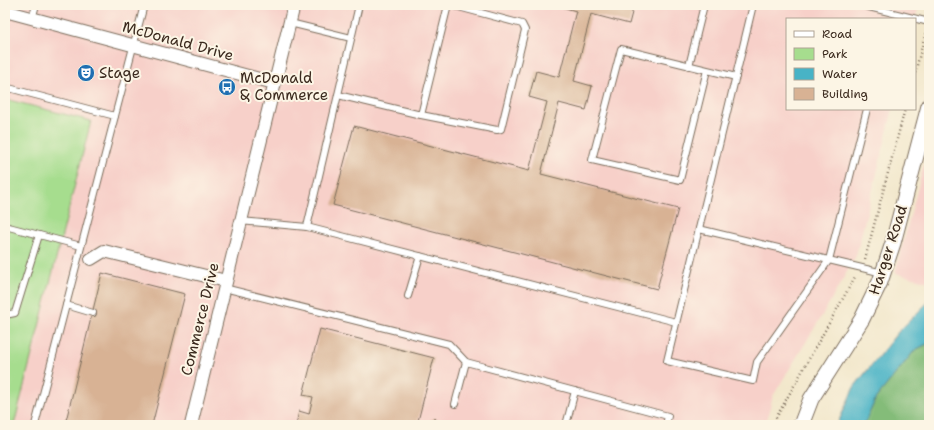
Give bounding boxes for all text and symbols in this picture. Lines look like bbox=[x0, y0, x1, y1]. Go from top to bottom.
street label: McDonald Drive bbox=[120, 17, 236, 65]
legend bbox=[786, 18, 916, 110]
text: Road bbox=[822, 26, 853, 42]
text: Park bbox=[822, 46, 848, 62]
theatre icon: Stage bbox=[76, 63, 96, 83]
place label: Stage bbox=[99, 63, 140, 83]
text: Water bbox=[822, 66, 858, 82]
place label: McDonald & Commerce bbox=[240, 68, 328, 105]
bus stop icon: McDonald & Commerce bbox=[217, 77, 237, 97]
text: Building bbox=[822, 86, 868, 102]
street label: Harger Road bbox=[864, 202, 912, 298]
street label: Commerce Drive bbox=[176, 260, 224, 378]

